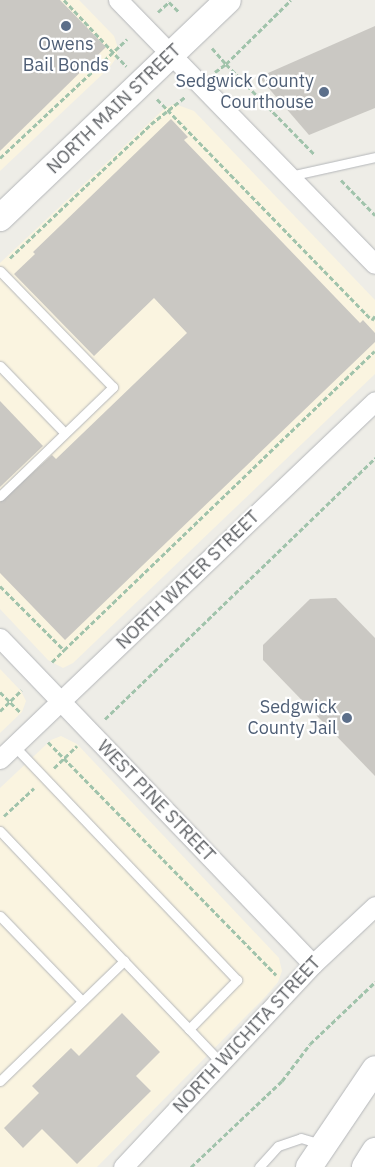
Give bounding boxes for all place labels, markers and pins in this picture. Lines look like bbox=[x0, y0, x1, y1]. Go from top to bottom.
marker: Owens Bail Bonds bbox=[60, 20, 72, 32]
place label: Owens Bail Bonds bbox=[23, 34, 109, 76]
place label: Sedgwick County Courthouse bbox=[176, 71, 314, 114]
marker: Sedgwick County Courthouse bbox=[318, 86, 330, 98]
place label: Sedgwick County Jail bbox=[248, 697, 337, 740]
marker: Sedgwick County Jail bbox=[341, 712, 353, 724]

